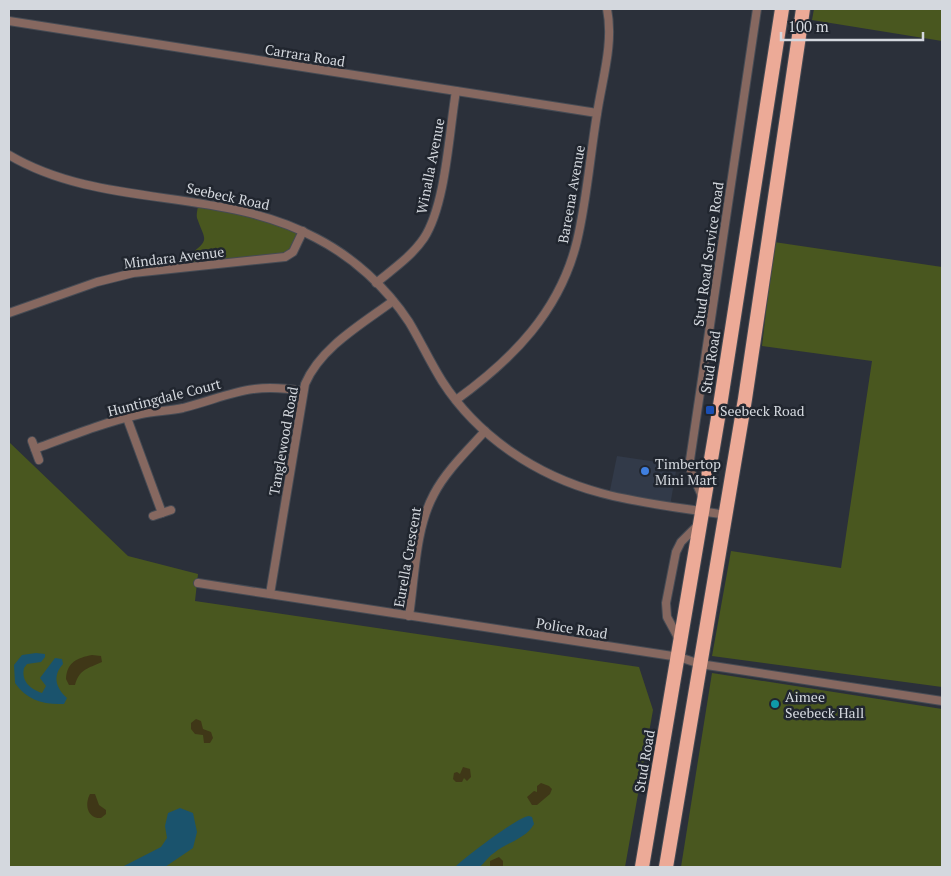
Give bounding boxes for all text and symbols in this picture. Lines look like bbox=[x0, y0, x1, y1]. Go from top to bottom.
scale bar bbox=[781, 10, 924, 42]
text: 100 m bbox=[788, 16, 829, 36]
street label: Carrara Road bbox=[264, 39, 347, 71]
street label: Winalla Avenue bbox=[411, 117, 449, 215]
street label: Bareena Avenue bbox=[553, 143, 589, 245]
street label: Seebeck Road bbox=[185, 178, 272, 214]
street label: Stud Road Service Road bbox=[688, 180, 728, 328]
street label: Mindara Avenue bbox=[123, 241, 225, 273]
street label: Stud Road bbox=[696, 329, 724, 395]
street label: Huntingdale Court bbox=[105, 374, 223, 420]
street label: Tanglewood Road bbox=[264, 385, 302, 497]
place label: Seebeck Road bbox=[720, 401, 805, 420]
marker: Seebeck Road bbox=[704, 404, 716, 416]
place label: Timbertop Mini Mart bbox=[655, 454, 721, 489]
marker: Timbertop Mini Mart bbox=[639, 465, 651, 477]
street label: Eurella Crescent bbox=[389, 504, 425, 609]
street label: Police Road bbox=[535, 613, 609, 643]
place label: Aimee Seebeck Hall bbox=[785, 687, 864, 722]
marker: Aimee Seebeck Hall bbox=[769, 698, 781, 710]
street label: Stud Road bbox=[629, 728, 659, 794]

